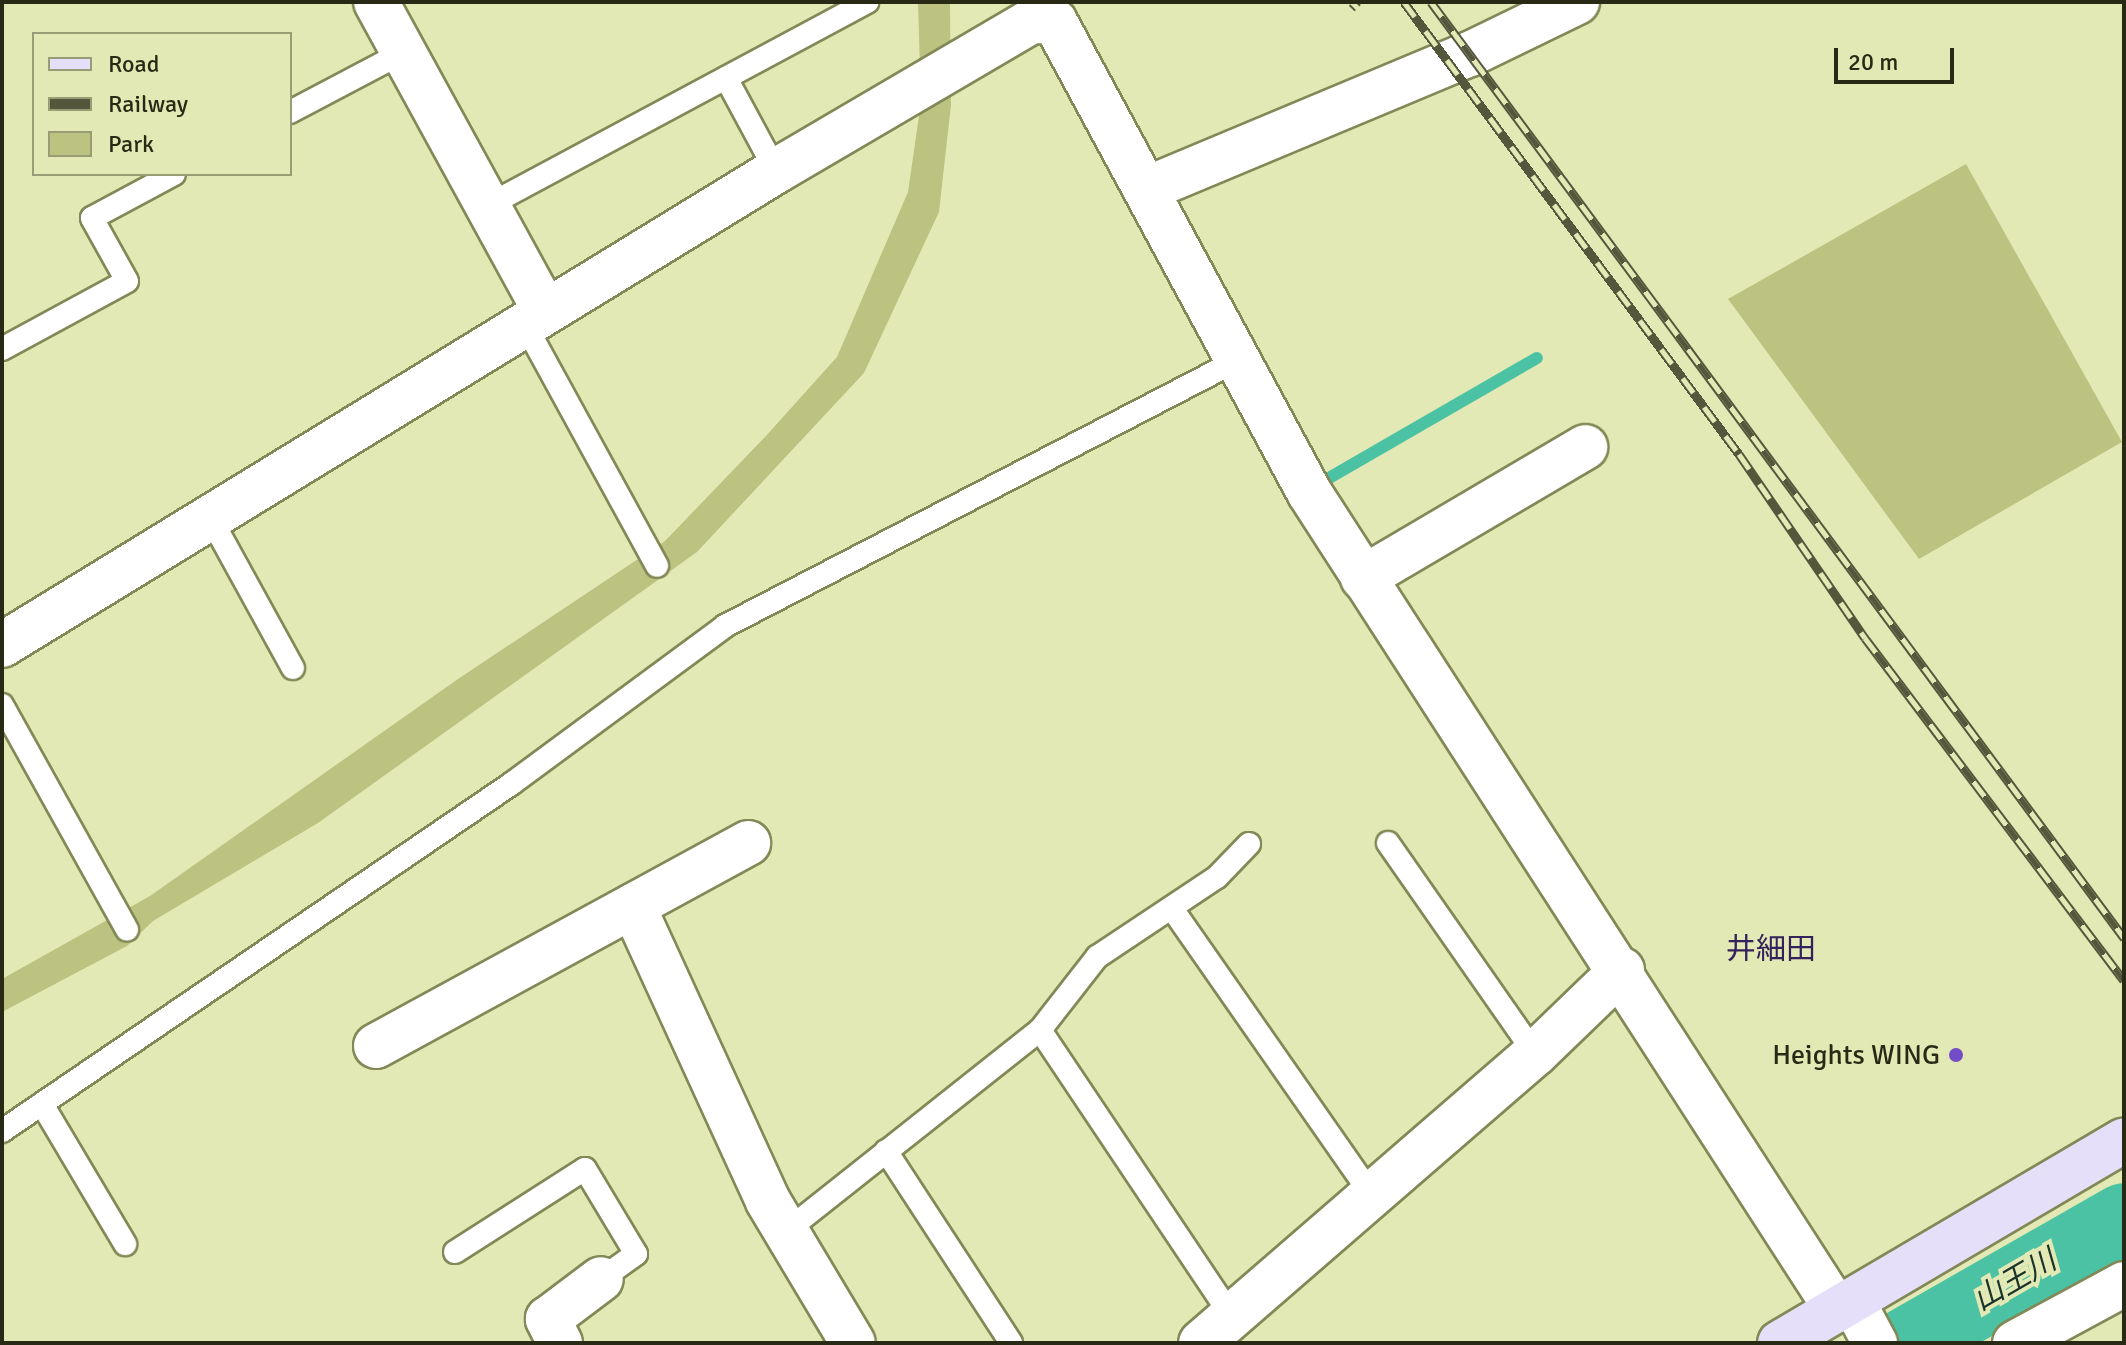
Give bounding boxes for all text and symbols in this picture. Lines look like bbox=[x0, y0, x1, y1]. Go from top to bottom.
legend bbox=[32, 32, 292, 176]
scale bar bbox=[1838, 32, 1958, 82]
text: 20 m bbox=[1848, 47, 1898, 77]
text: Road bbox=[108, 49, 159, 79]
text: Railway bbox=[108, 89, 188, 119]
text: Park bbox=[108, 129, 154, 159]
district label: 井細田 bbox=[1726, 932, 1816, 968]
place label: Heights WING bbox=[1772, 1038, 1940, 1072]
marker: Heights WING bbox=[1947, 1046, 1965, 1064]
water label: 山王川 bbox=[1967, 1243, 2063, 1319]

